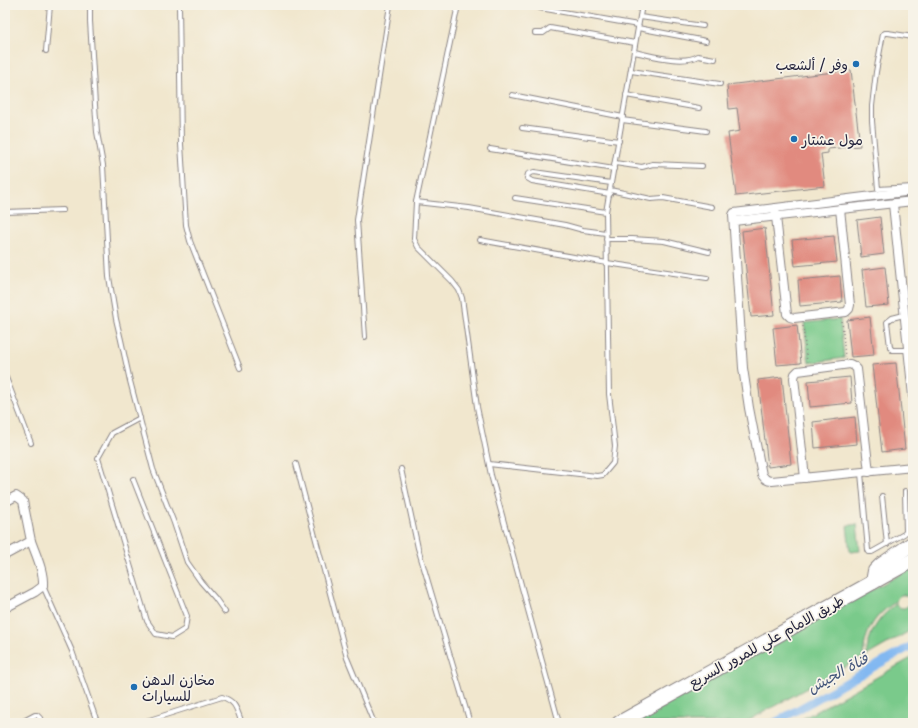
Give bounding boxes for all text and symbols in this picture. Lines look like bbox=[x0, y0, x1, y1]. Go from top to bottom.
place label: وفر / ألشعب bbox=[776, 54, 848, 75]
marker: وفر / ألشعب bbox=[851, 59, 861, 69]
place label: مول عشتار bbox=[801, 129, 863, 150]
marker: مول عشتار bbox=[789, 134, 799, 144]
street label: طريق الامام علي للمرور السريع bbox=[684, 589, 849, 695]
water label: قناة الجيش bbox=[802, 645, 873, 698]
place label: مخازن الدهن للسيارات bbox=[142, 669, 215, 706]
marker: مخازن الدهن للسيارات bbox=[129, 682, 139, 692]

